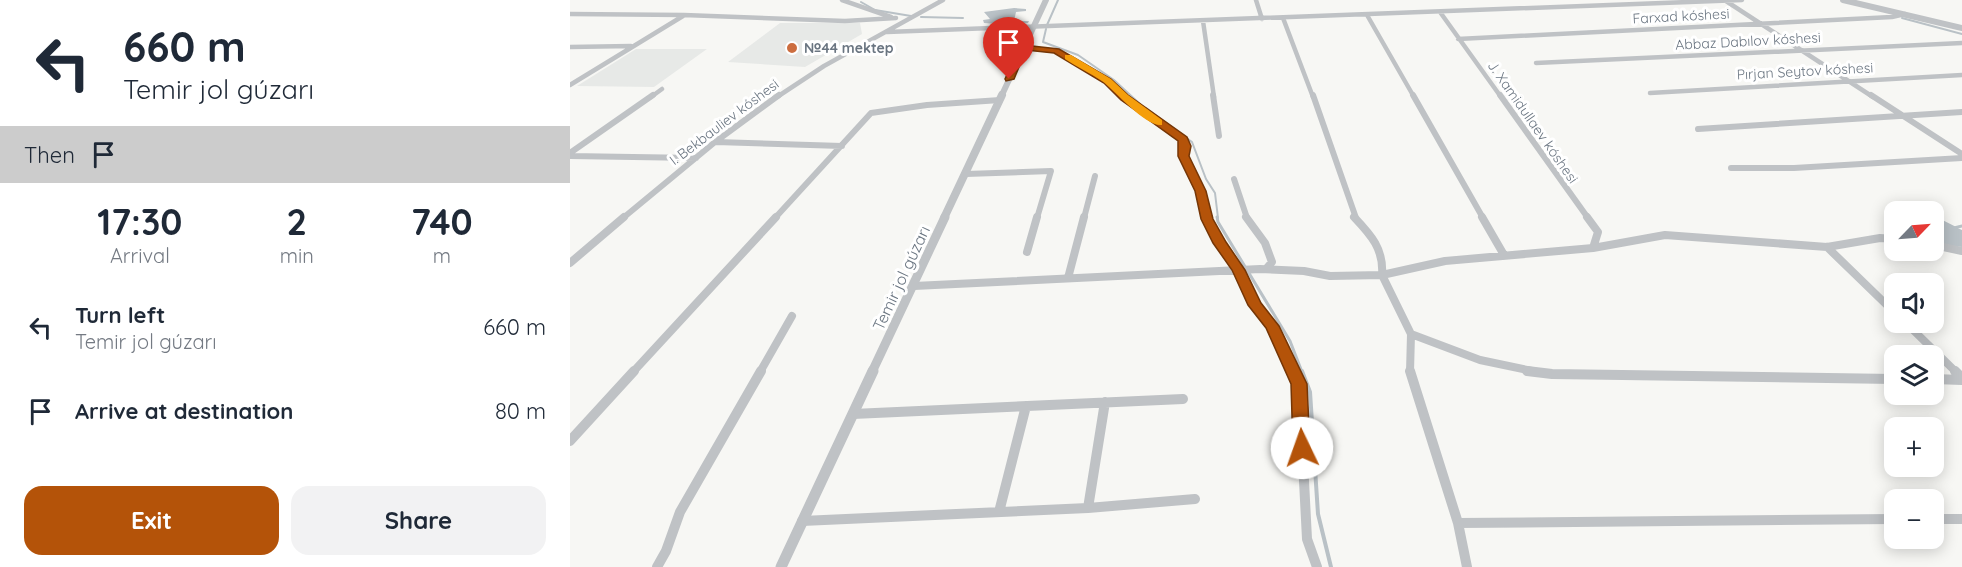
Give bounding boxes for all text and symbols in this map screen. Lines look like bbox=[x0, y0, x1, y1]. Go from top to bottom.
street label: Farxad kóshesi bbox=[1632, 4, 1730, 28]
pin bbox=[983, 17, 1034, 79]
text: 660 m bbox=[123, 20, 246, 73]
icon: left bbox=[24, 24, 102, 102]
icon: arrive bbox=[992, 26, 1025, 59]
street label: Abbaz Dabılov kóshesi bbox=[1675, 28, 1821, 54]
place label: №44 mektep bbox=[804, 39, 894, 57]
marker: №44 mektep bbox=[785, 41, 799, 55]
street label: J. Xamidullaev kóshesi bbox=[1484, 57, 1582, 187]
street label: Pırjan Seytov kóshesi bbox=[1736, 58, 1874, 84]
text: Temir jol gúzarı bbox=[123, 72, 314, 106]
street label: I. Bekbauliev kóshesi bbox=[666, 75, 782, 169]
icon: arrive bbox=[87, 138, 120, 171]
text: Then bbox=[24, 141, 75, 169]
text: 17:30 bbox=[97, 199, 182, 244]
text: 2 bbox=[286, 199, 307, 244]
text: 740 bbox=[411, 199, 473, 244]
north arrow bbox=[1884, 201, 1944, 261]
map controls bbox=[1884, 201, 1944, 549]
street label: Temir jol gúzarı bbox=[868, 222, 934, 334]
text: Arrival bbox=[110, 243, 170, 268]
text: min bbox=[280, 243, 314, 268]
text: m bbox=[433, 243, 451, 268]
button: sound bbox=[1884, 273, 1944, 333]
text: Turn left bbox=[75, 301, 165, 329]
icon: left bbox=[24, 311, 57, 344]
text: 660 m bbox=[483, 313, 546, 341]
text: Temir jol gúzarı bbox=[75, 329, 217, 354]
button: layers bbox=[1884, 345, 1944, 405]
icon: arrive bbox=[24, 395, 57, 428]
text: Arrive at destination bbox=[75, 397, 293, 425]
text: 80 m bbox=[495, 397, 546, 425]
position arrow bbox=[1270, 416, 1334, 480]
button: + bbox=[1884, 417, 1944, 477]
button: Exit bbox=[24, 486, 279, 555]
button: Share bbox=[291, 486, 546, 555]
button: − bbox=[1884, 489, 1944, 549]

